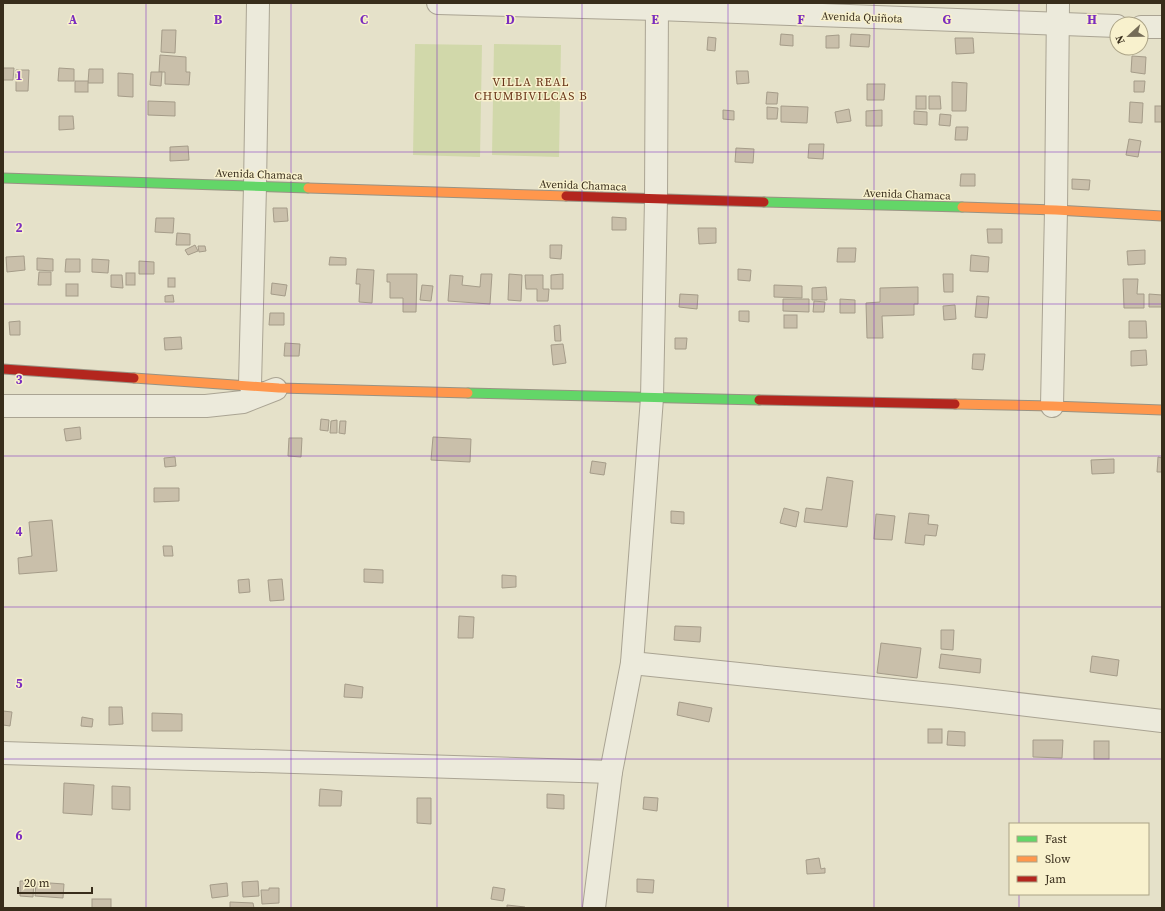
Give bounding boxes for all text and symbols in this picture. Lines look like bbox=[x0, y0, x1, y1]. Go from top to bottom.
street label: Avenida Quiñota bbox=[821, 9, 903, 26]
text: A bbox=[69, 11, 78, 28]
text: B bbox=[214, 11, 223, 28]
text: C bbox=[360, 11, 368, 28]
text: D bbox=[505, 11, 515, 28]
text: E bbox=[651, 11, 659, 28]
text: F bbox=[797, 11, 805, 28]
text: G bbox=[943, 11, 952, 28]
text: H bbox=[1087, 11, 1097, 28]
north arrow bbox=[1109, 16, 1149, 56]
text: N bbox=[1112, 33, 1129, 46]
text: 1 bbox=[15, 67, 23, 84]
district label: VILLA REAL CHUMBIVILCAS B bbox=[474, 74, 588, 104]
street label: Avenida Chamaca bbox=[215, 165, 303, 184]
street label: Avenida Chamaca bbox=[539, 176, 627, 195]
street label: Avenida Chamaca bbox=[863, 185, 951, 204]
text: 2 bbox=[15, 219, 23, 236]
text: 3 bbox=[15, 371, 23, 388]
text: 4 bbox=[15, 523, 23, 540]
text: 5 bbox=[15, 675, 23, 692]
legend bbox=[1009, 823, 1149, 895]
text: 6 bbox=[15, 827, 23, 844]
text: Fast bbox=[1045, 831, 1067, 847]
text: Slow bbox=[1045, 851, 1071, 867]
scale bar bbox=[18, 869, 92, 895]
text: Jam bbox=[1044, 871, 1066, 887]
text: 20 m bbox=[24, 875, 50, 891]

